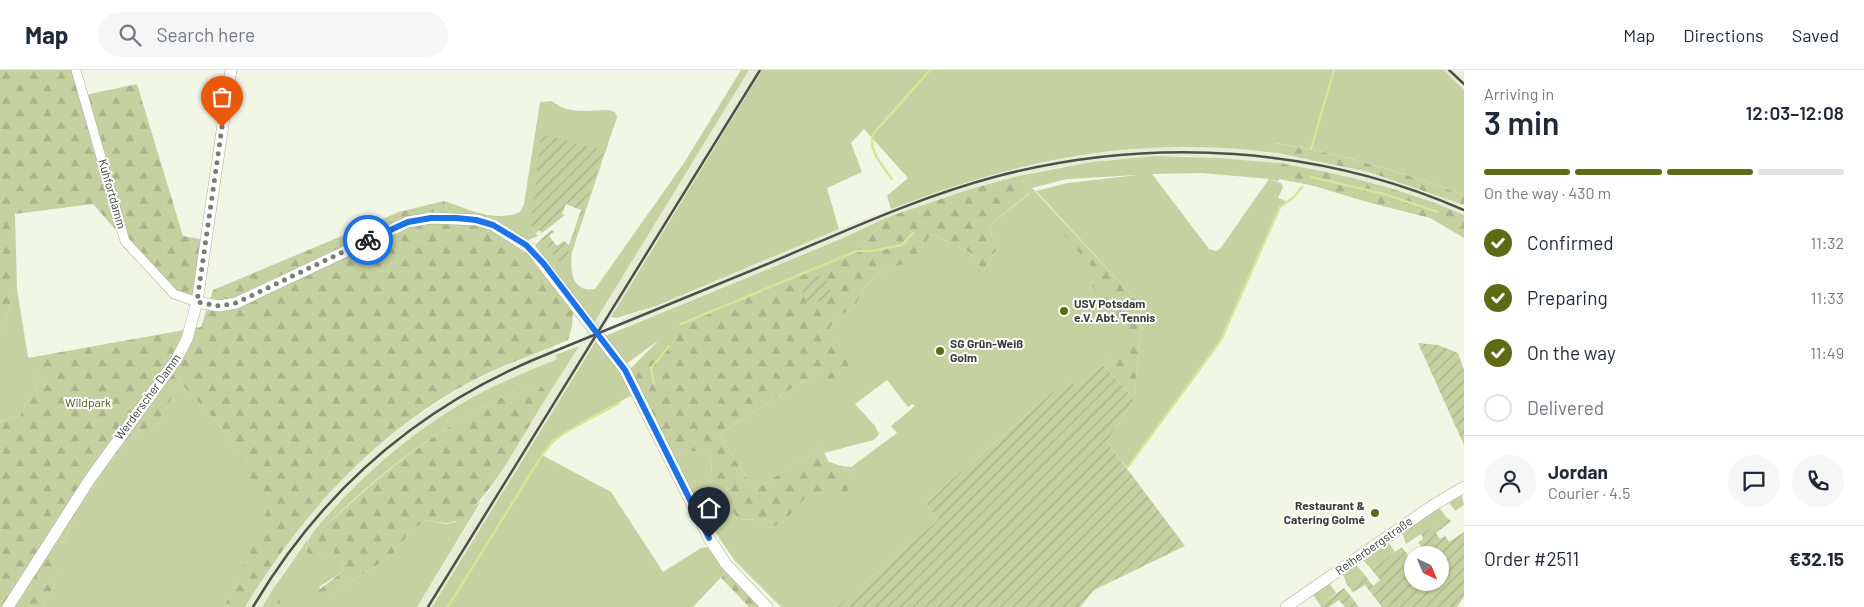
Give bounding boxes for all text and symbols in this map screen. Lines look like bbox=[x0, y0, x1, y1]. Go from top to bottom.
search box bbox=[98, 12, 448, 57]
text: Map bbox=[25, 20, 68, 49]
icon: search bbox=[116, 21, 144, 49]
text: Search here bbox=[156, 23, 255, 46]
text: Map bbox=[1623, 24, 1655, 46]
text: Directions bbox=[1683, 24, 1764, 46]
text: Saved bbox=[1792, 24, 1839, 46]
pin bbox=[201, 76, 243, 127]
icon: bag bbox=[208, 83, 236, 111]
text: Arriving in bbox=[1484, 84, 1554, 103]
text: 12:03–12:08 bbox=[1745, 101, 1844, 124]
text: 3 min bbox=[1484, 103, 1560, 141]
street label: Kuhfortdamm bbox=[96, 157, 130, 230]
text: On the way · 430 m bbox=[1484, 183, 1611, 202]
courier bbox=[343, 215, 393, 265]
icon: bike bbox=[354, 226, 382, 254]
icon: check bbox=[1484, 229, 1512, 257]
text: Confirmed bbox=[1527, 231, 1614, 254]
text: 11:32 bbox=[1811, 233, 1844, 252]
icon: check bbox=[1484, 284, 1512, 312]
text: Preparing bbox=[1527, 286, 1608, 309]
text: 11:33 bbox=[1811, 288, 1844, 307]
place label: USV Potsdam e.V. Abt. Tennis bbox=[1074, 296, 1155, 324]
marker: USV Potsdam e.V. Abt. Tennis bbox=[1058, 305, 1070, 317]
place label: SG Grün-Weiß Golm bbox=[950, 336, 1023, 364]
icon: check bbox=[1484, 339, 1512, 367]
text: On the way bbox=[1527, 341, 1616, 364]
text: 11:49 bbox=[1810, 343, 1844, 362]
marker: SG Grün-Weiß Golm bbox=[934, 345, 946, 357]
street label: Werderscher Damm bbox=[111, 351, 183, 442]
park label: Wildpark bbox=[65, 395, 111, 409]
text: Delivered bbox=[1527, 396, 1604, 419]
button: person bbox=[1484, 455, 1536, 507]
button: chat bbox=[1728, 455, 1780, 507]
button: phone bbox=[1792, 455, 1844, 507]
text: Jordan bbox=[1548, 460, 1608, 483]
text: Courier · 4.5 bbox=[1548, 483, 1631, 502]
pin bbox=[688, 487, 730, 538]
icon: home bbox=[695, 494, 723, 522]
place label: Restaurant & Catering Golmé bbox=[1284, 498, 1365, 526]
marker: Restaurant & Catering Golmé bbox=[1369, 507, 1381, 519]
street label: Reiherbergstraße bbox=[1332, 513, 1415, 577]
north arrow bbox=[1404, 546, 1449, 591]
map controls bbox=[1404, 546, 1449, 591]
text: Order #2511 bbox=[1484, 547, 1579, 570]
text: €32.15 bbox=[1789, 547, 1844, 570]

